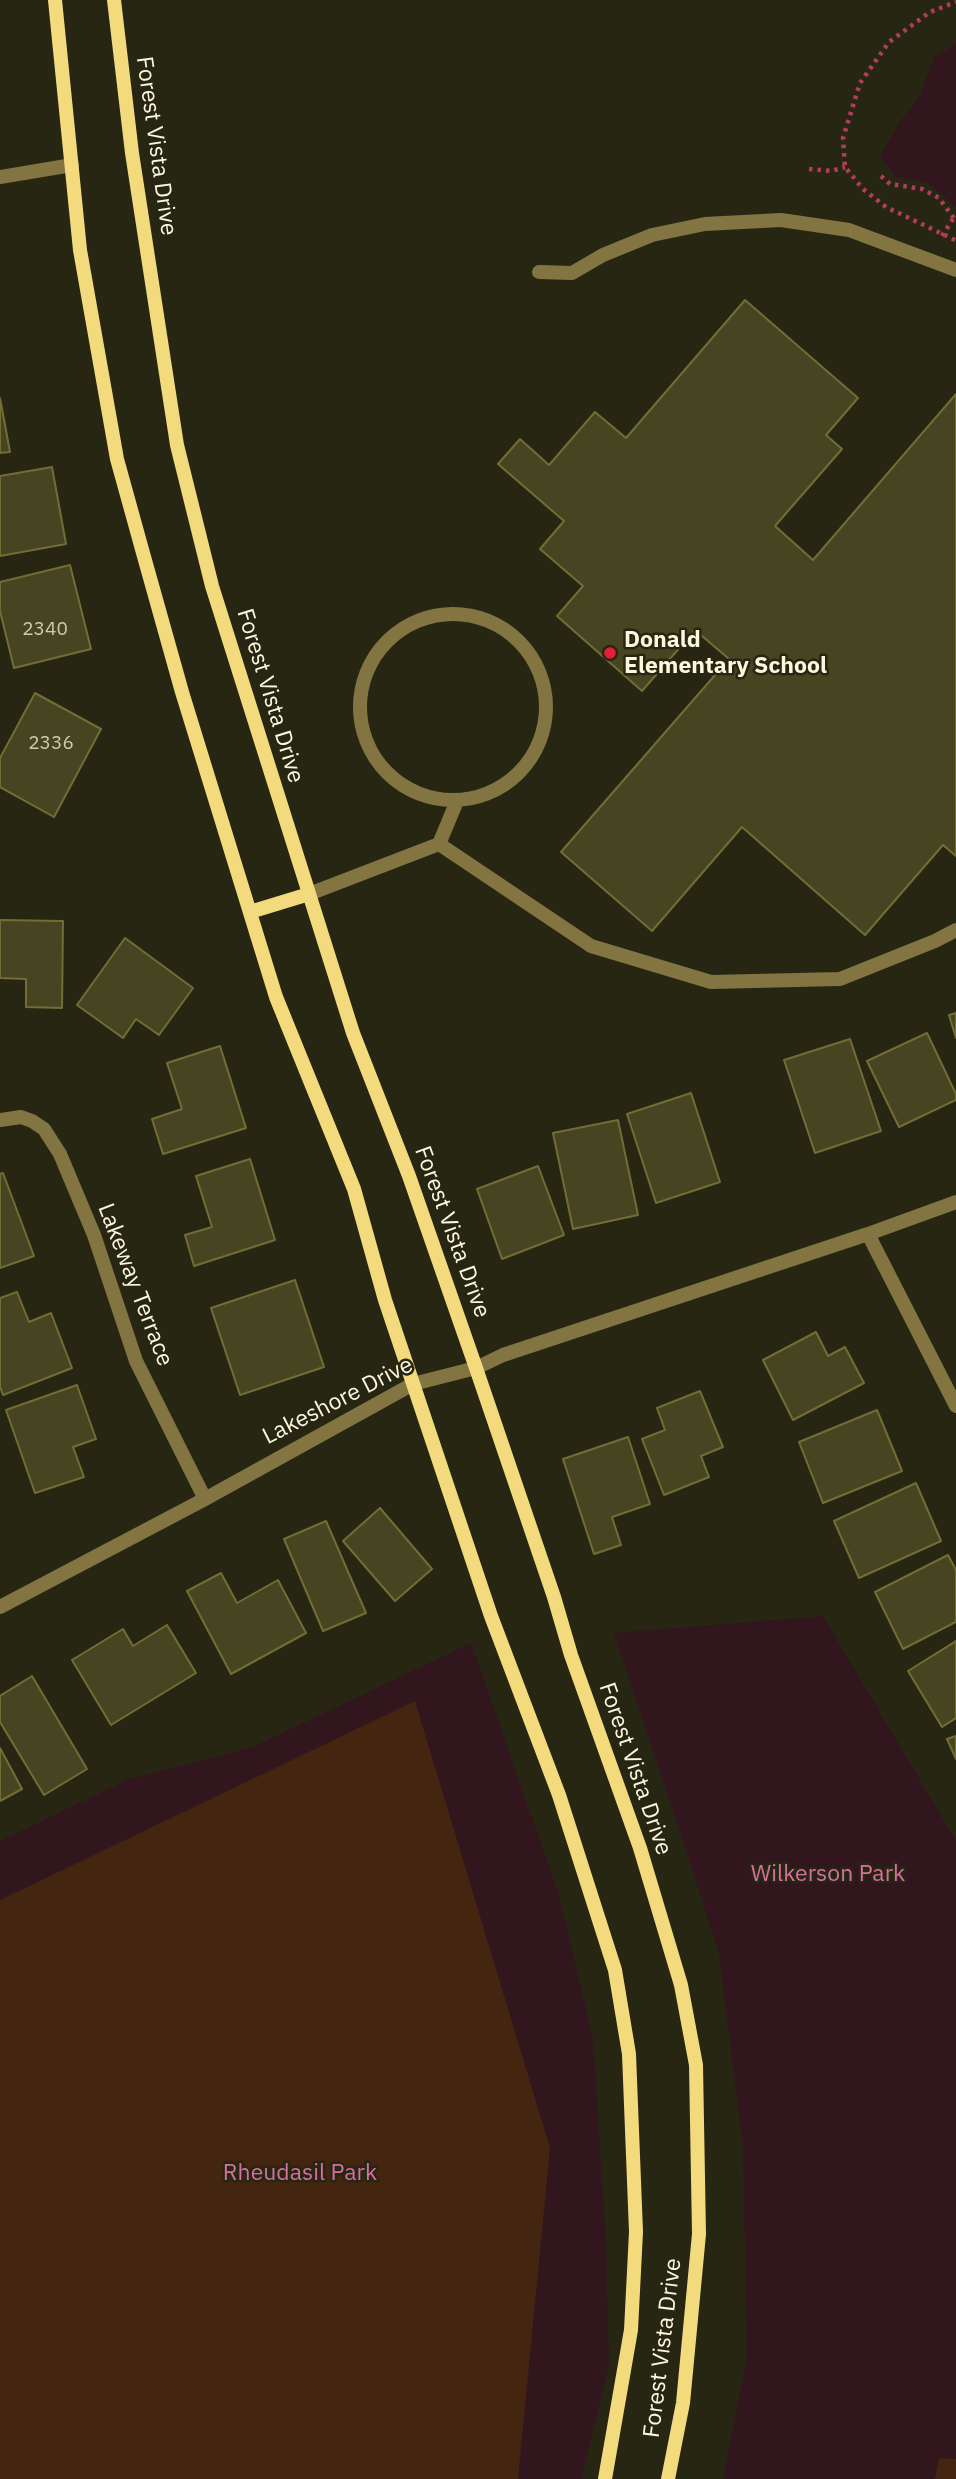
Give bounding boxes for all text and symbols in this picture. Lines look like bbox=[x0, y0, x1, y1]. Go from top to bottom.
street label: Forest Vista Drive bbox=[130, 55, 182, 237]
street label: Forest Vista Drive bbox=[230, 606, 310, 786]
house number: 2340 bbox=[22, 619, 68, 641]
place label: Donald Elementary School bbox=[624, 626, 827, 680]
marker: Donald Elementary School bbox=[602, 645, 618, 661]
house number: 2336 bbox=[28, 733, 74, 755]
street label: Forest Vista Drive bbox=[408, 1142, 496, 1322]
street label: Lakeway Terrace bbox=[91, 1200, 179, 1370]
street label: Lakeshore Drive bbox=[258, 1351, 418, 1451]
street label: Forest Vista Drive bbox=[593, 1679, 677, 1859]
park label: Wilkerson Park bbox=[751, 1860, 905, 1888]
park label: Rheudasil Park bbox=[223, 2159, 377, 2187]
street label: Forest Vista Drive bbox=[638, 2257, 688, 2439]

